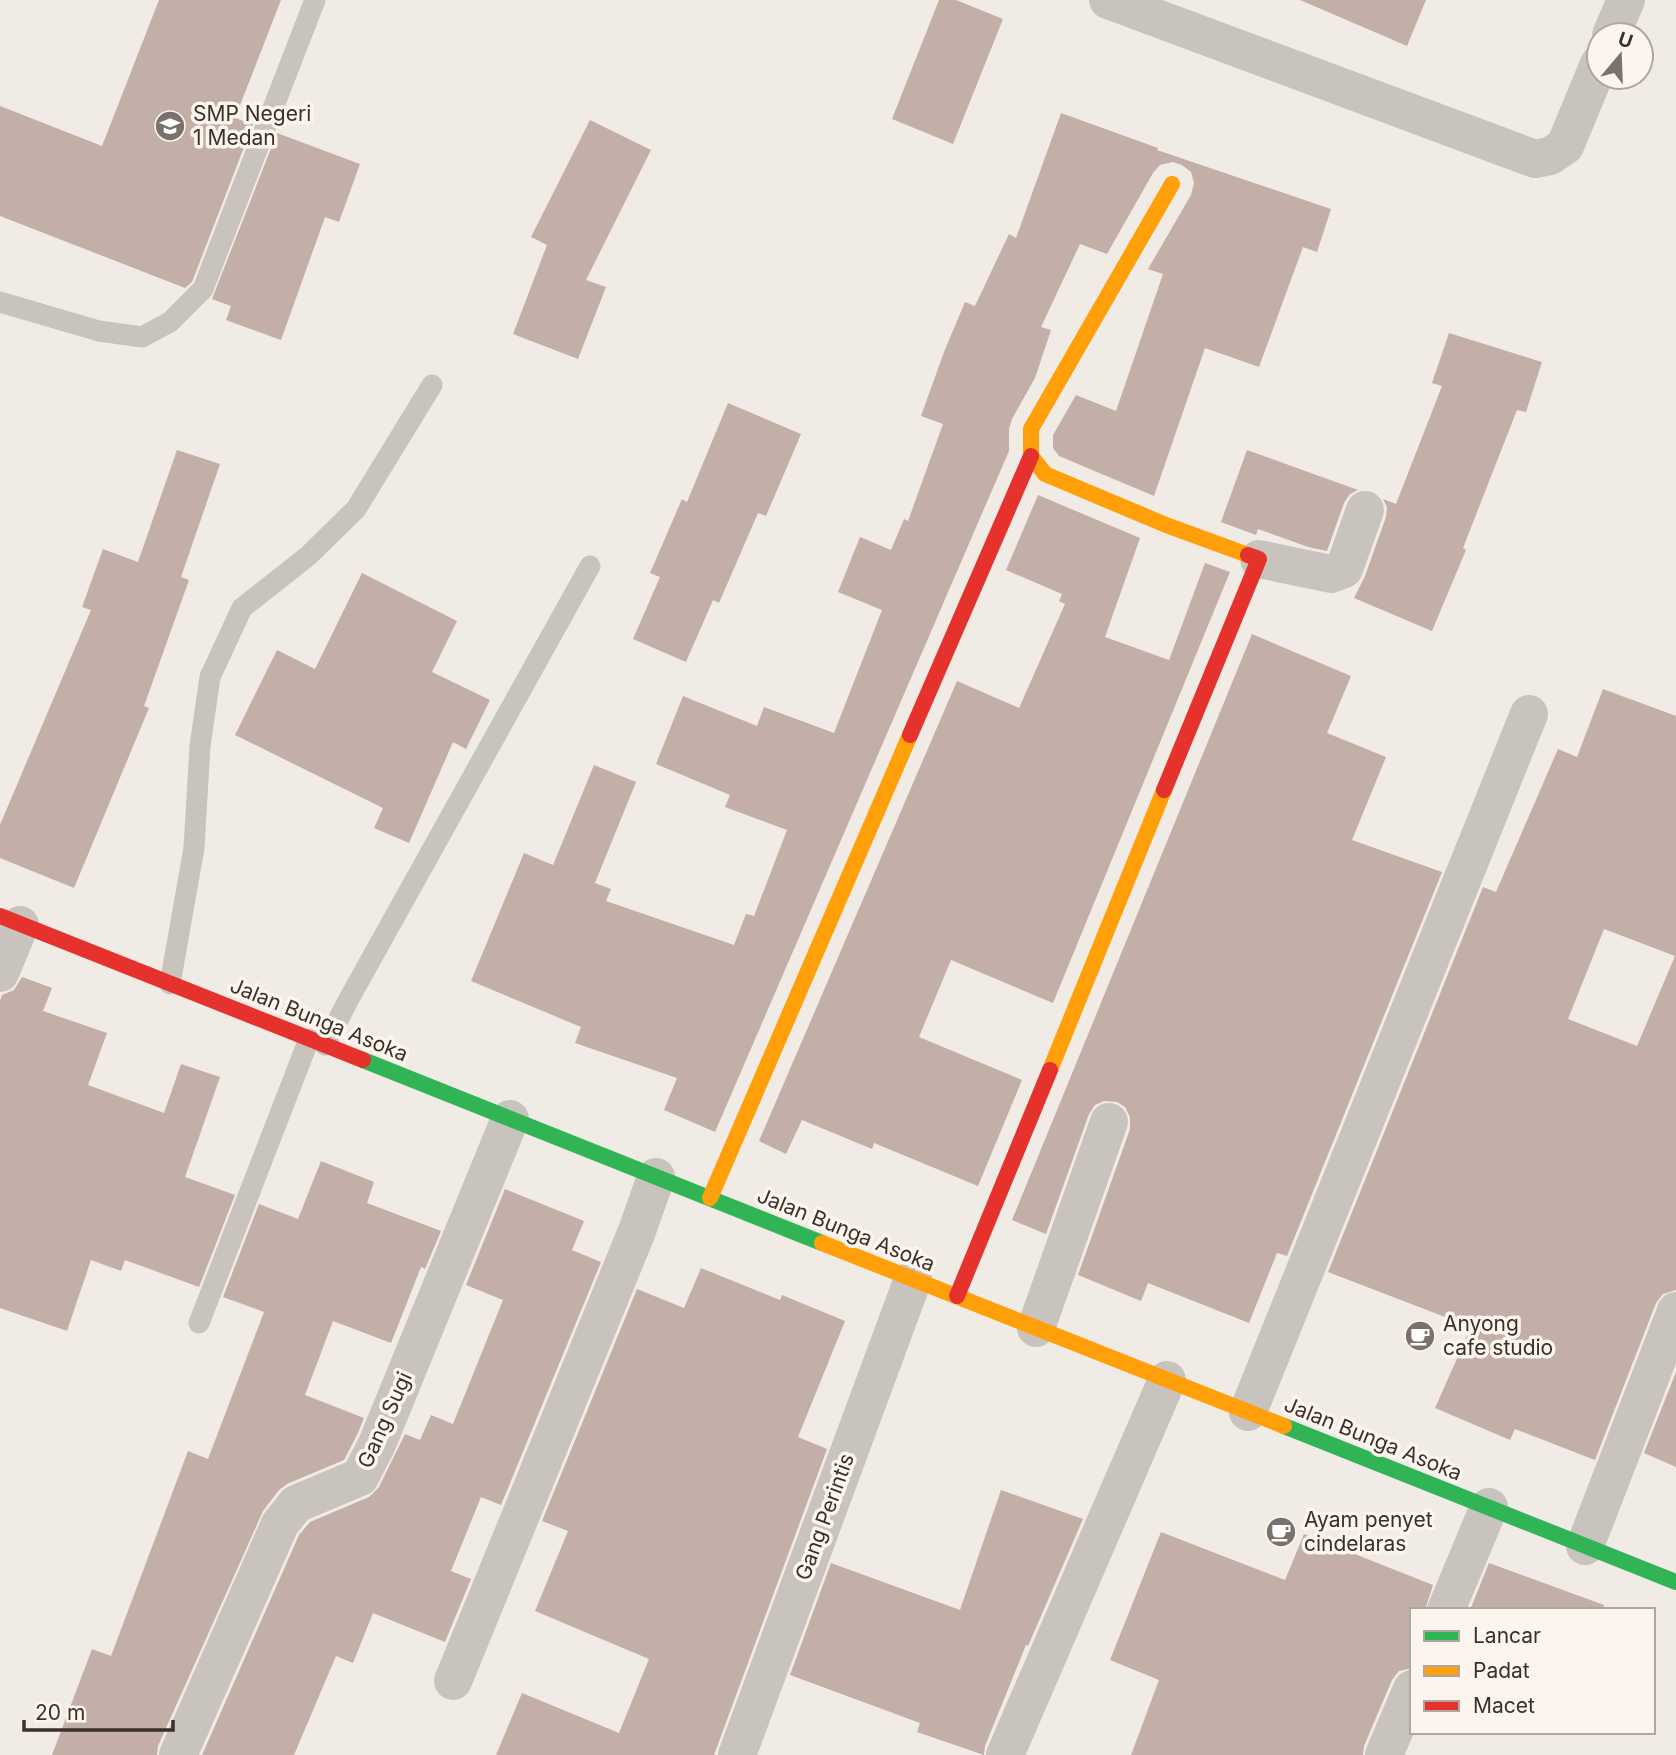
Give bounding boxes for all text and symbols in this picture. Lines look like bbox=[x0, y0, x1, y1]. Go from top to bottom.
north arrow bbox=[1585, 21, 1655, 91]
text: U bbox=[1615, 27, 1636, 54]
place label: SMP Negeri 1 Medan bbox=[193, 101, 311, 150]
school or university icon: SMP Negeri 1 Medan bbox=[153, 109, 187, 143]
street label: Jalan Bunga Asoka bbox=[227, 972, 412, 1067]
street label: Jalan Bunga Asoka bbox=[754, 1182, 939, 1277]
place label: Anyong cafe studio bbox=[1443, 1311, 1553, 1360]
cafe icon: Anyong cafe studio bbox=[1403, 1319, 1437, 1353]
street label: Gang Sugi bbox=[352, 1368, 417, 1472]
street label: Jalan Bunga Asoka bbox=[1281, 1391, 1466, 1486]
street label: Gang Perintis bbox=[790, 1450, 859, 1584]
place label: Ayam penyet cindelaras bbox=[1304, 1507, 1433, 1556]
cafe icon: Ayam penyet cindelaras bbox=[1264, 1515, 1298, 1549]
legend bbox=[1410, 1608, 1655, 1734]
text: Lancar bbox=[1473, 1623, 1541, 1648]
text: Padat bbox=[1473, 1658, 1530, 1683]
scale bar bbox=[24, 1688, 173, 1732]
text: Macet bbox=[1473, 1693, 1535, 1718]
text: 20 m bbox=[35, 1700, 85, 1725]

